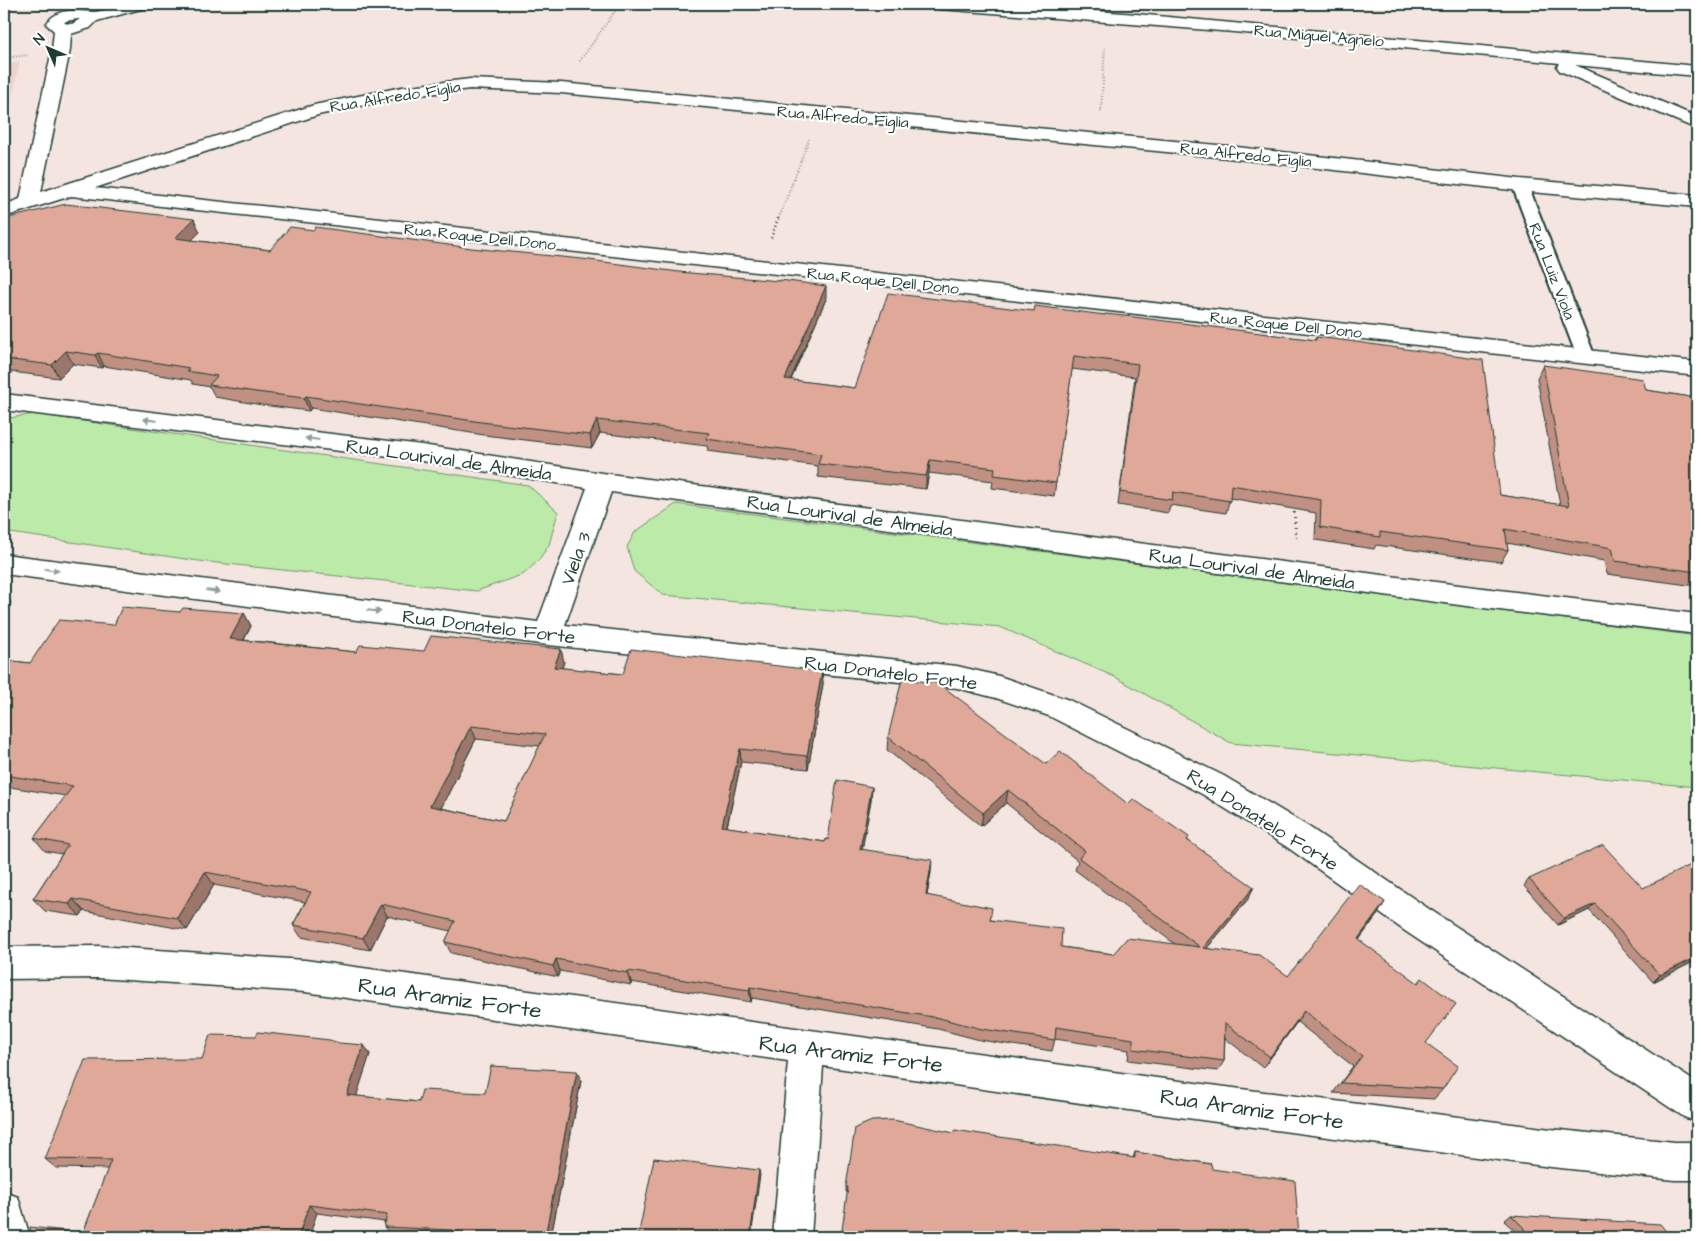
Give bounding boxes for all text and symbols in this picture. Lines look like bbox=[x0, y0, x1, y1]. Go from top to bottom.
street label: Rua Miguel Agnelo bbox=[1253, 19, 1385, 54]
north arrow bbox=[22, 22, 72, 72]
text: N bbox=[29, 29, 50, 50]
street label: Rua Alfredo Figlia bbox=[328, 76, 462, 119]
street label: Rua Alfredo Figlia bbox=[776, 100, 910, 135]
street label: Rua Alfredo Figlia bbox=[1179, 137, 1313, 174]
street label: Rua Roque Dell Dono bbox=[403, 218, 557, 256]
street label: Rua Luiz Viola bbox=[1523, 220, 1581, 323]
street label: Rua Roque Dell Dono bbox=[806, 262, 960, 300]
street label: Rua Roque Dell Dono bbox=[1209, 306, 1363, 344]
one-way arrow bbox=[142, 416, 158, 424]
street label: Rua Lourival de Almeida bbox=[344, 433, 554, 488]
one-way arrow bbox=[303, 435, 319, 443]
street label: Rua Lourival de Almeida bbox=[745, 489, 955, 544]
street label: Viela 3 bbox=[554, 528, 599, 589]
street label: Rua Lourival de Almeida bbox=[1147, 542, 1357, 597]
one-way arrow bbox=[44, 566, 60, 574]
one-way arrow bbox=[206, 587, 222, 595]
street label: Rua Donatelo Forte bbox=[401, 603, 577, 652]
one-way arrow bbox=[367, 607, 383, 615]
street label: Rua Donatelo Forte bbox=[803, 649, 979, 698]
street label: Rua Donatelo Forte bbox=[1181, 763, 1343, 878]
street label: Rua Aramiz Forte bbox=[356, 970, 544, 1027]
street label: Rua Aramiz Forte bbox=[757, 1028, 945, 1081]
street label: Rua Aramiz Forte bbox=[1158, 1081, 1346, 1138]

